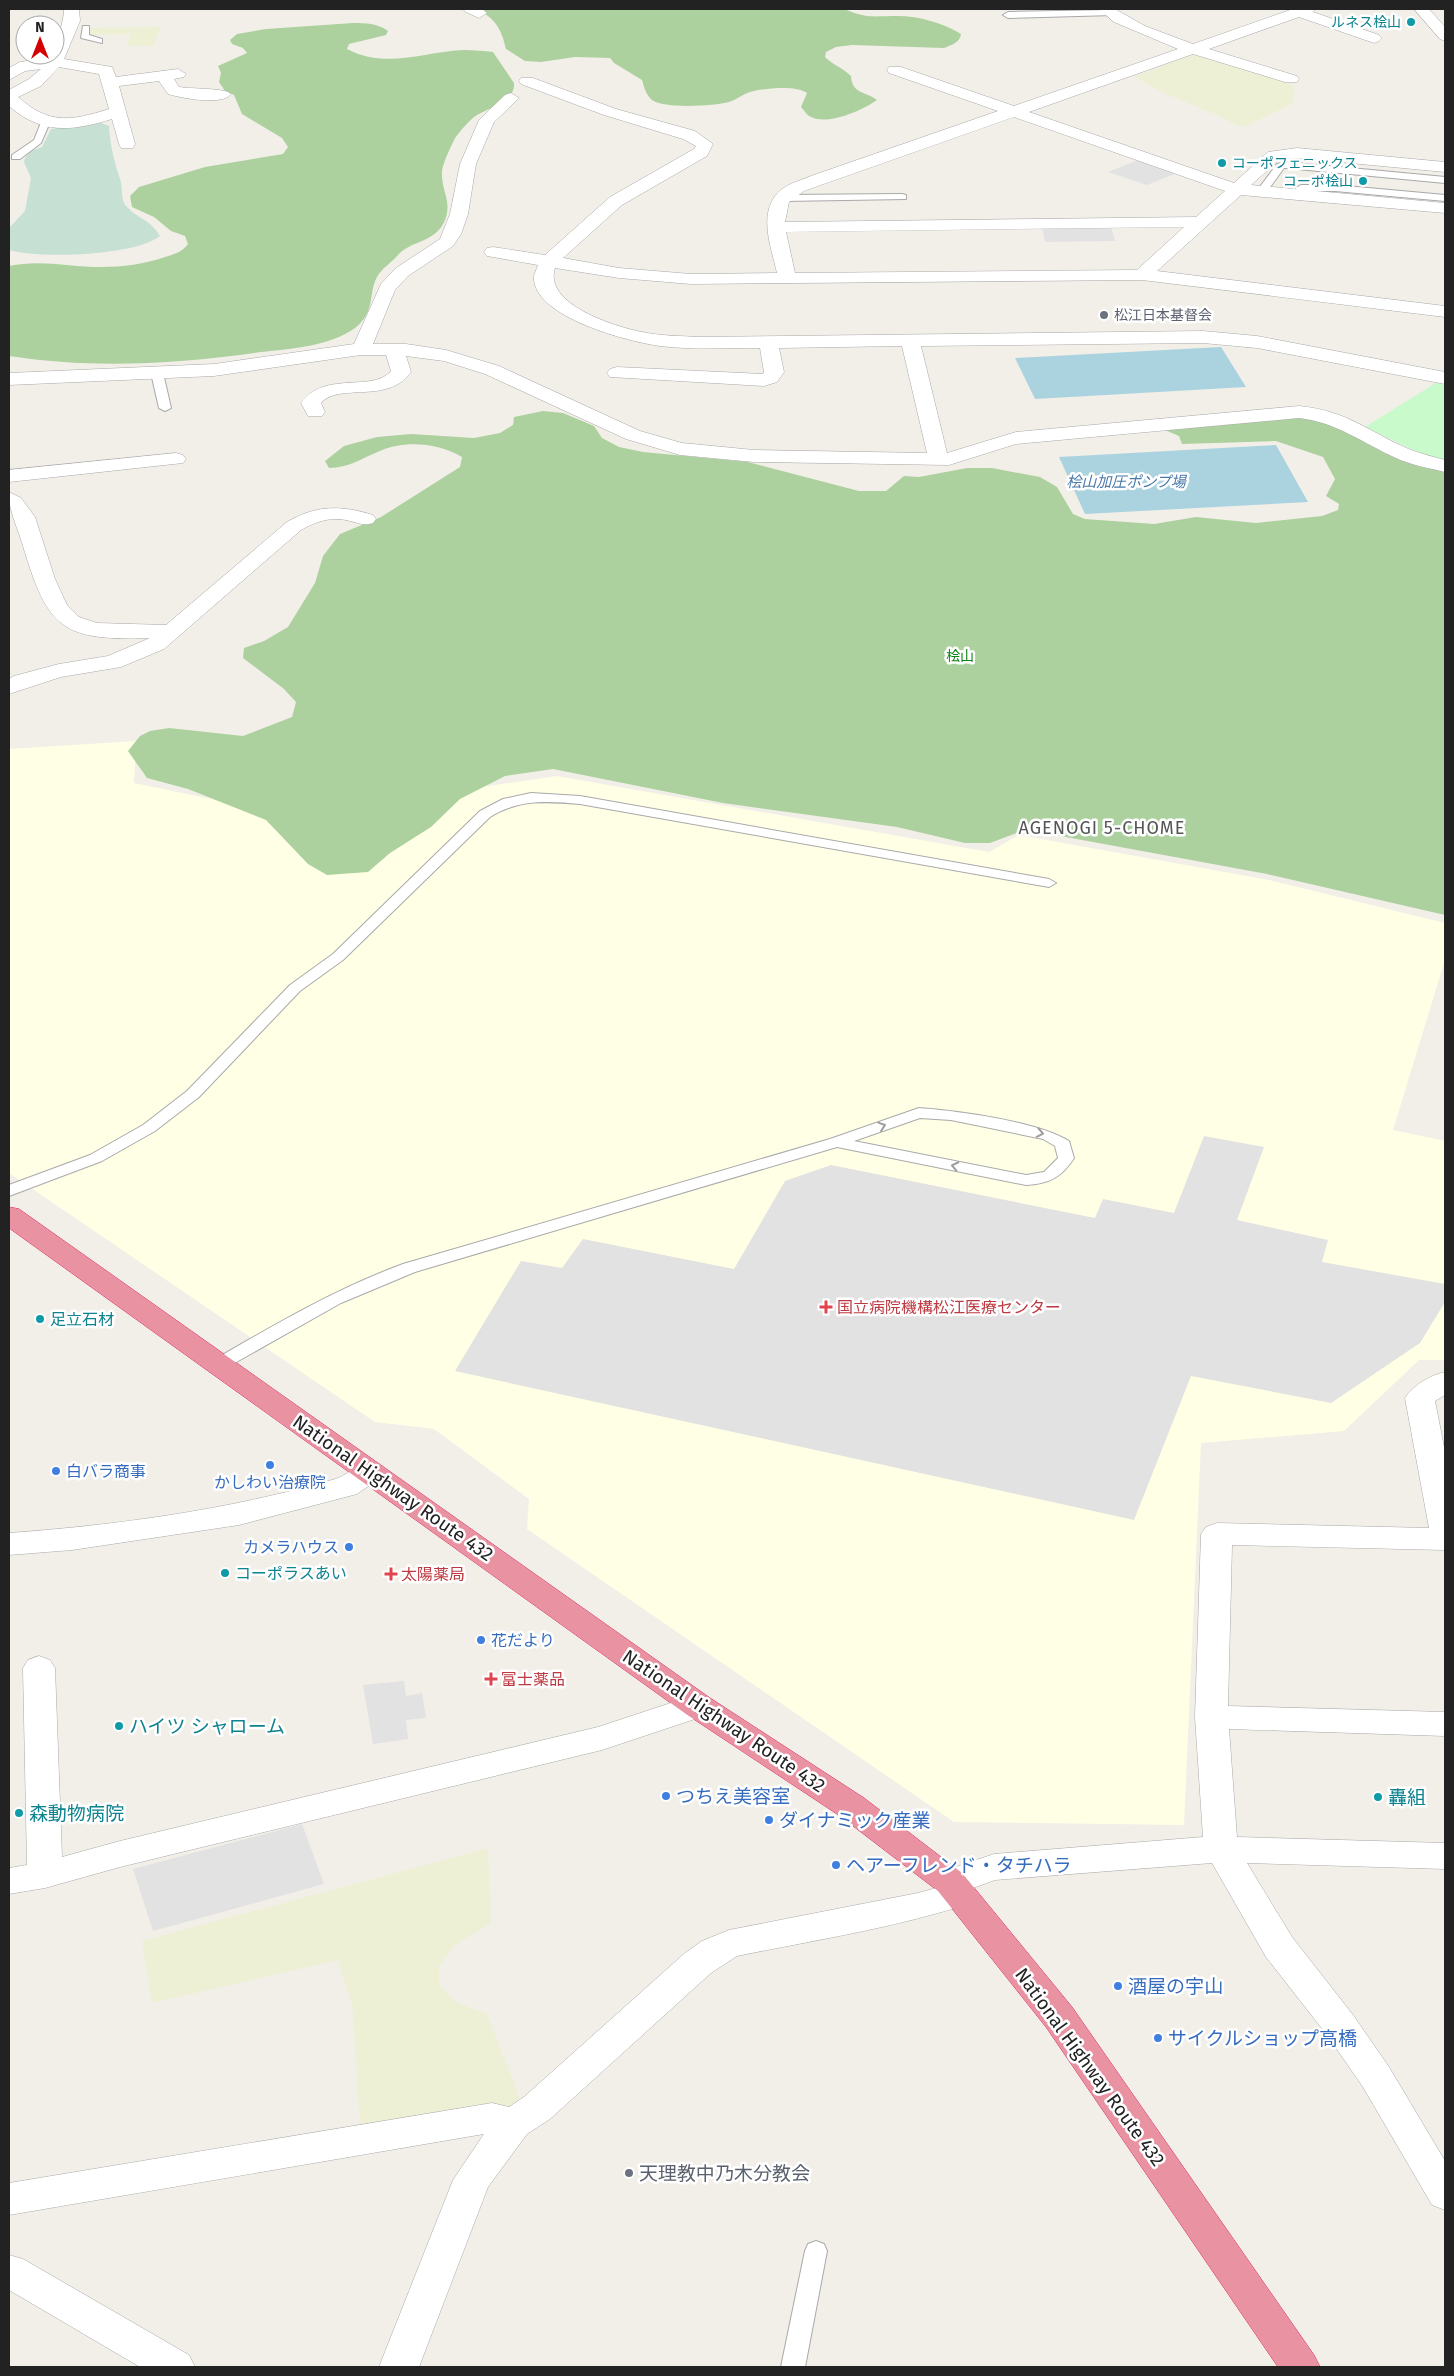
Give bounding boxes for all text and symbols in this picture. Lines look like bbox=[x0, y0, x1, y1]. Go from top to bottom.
place label: ルネス桧山 bbox=[1331, 14, 1401, 31]
north arrow bbox=[15, 15, 65, 65]
marker: ルネス桧山 bbox=[1405, 16, 1417, 28]
text: N bbox=[35, 19, 45, 36]
place label: コーポフェニックス bbox=[1232, 155, 1358, 172]
marker: コーポフェニックス bbox=[1216, 157, 1228, 169]
place label: コーポ桧山 bbox=[1283, 173, 1353, 190]
marker: コーポ桧山 bbox=[1357, 175, 1369, 187]
place label: 松江日本基督会 bbox=[1114, 307, 1212, 324]
marker: 松江日本基督会 bbox=[1098, 309, 1110, 321]
water label: 桧山加圧ポンプ場 bbox=[1066, 473, 1188, 491]
park label: 桧山 bbox=[946, 648, 974, 665]
district label: AGENOGI 5-CHOME bbox=[1019, 817, 1185, 839]
one-way arrow bbox=[877, 1122, 885, 1132]
one-way arrow bbox=[1036, 1128, 1044, 1138]
one-way arrow bbox=[951, 1161, 959, 1172]
place label: 国立病院機構松江医療センター bbox=[837, 1298, 1061, 1317]
marker: 国立病院機構松江医療センター bbox=[819, 1300, 833, 1314]
place label: 足立石材 bbox=[50, 1310, 114, 1329]
marker: 足立石材 bbox=[34, 1313, 46, 1325]
street label: National Highway Route 432 bbox=[288, 1410, 498, 1566]
marker: かしわい治療院 bbox=[264, 1459, 276, 1471]
place label: 白バラ商事 bbox=[66, 1462, 146, 1481]
marker: 白バラ商事 bbox=[50, 1465, 62, 1477]
place label: かしわい治療院 bbox=[214, 1473, 326, 1492]
place label: カメラハウス bbox=[243, 1538, 339, 1557]
marker: カメラハウス bbox=[343, 1541, 355, 1553]
place label: コーポラスあい bbox=[235, 1564, 347, 1583]
place label: 太陽薬局 bbox=[401, 1565, 465, 1584]
marker: コーポラスあい bbox=[219, 1567, 231, 1579]
marker: 太陽薬局 bbox=[385, 1568, 397, 1580]
place label: 花だより bbox=[491, 1631, 555, 1650]
marker: 花だより bbox=[475, 1634, 487, 1646]
street label: National Highway Route 432 bbox=[618, 1645, 830, 1797]
place label: 富士薬品 bbox=[501, 1670, 565, 1689]
marker: 富士薬品 bbox=[485, 1673, 497, 1685]
place label: ハイツ シャローム bbox=[129, 1715, 285, 1738]
marker: ハイツ シャローム bbox=[113, 1720, 125, 1732]
place label: つちえ美容室 bbox=[676, 1785, 790, 1808]
place label: 轟組 bbox=[1388, 1786, 1426, 1809]
marker: つちえ美容室 bbox=[660, 1790, 672, 1802]
marker: 轟組 bbox=[1372, 1791, 1384, 1803]
place label: 森動物病院 bbox=[29, 1802, 124, 1825]
marker: 森動物病院 bbox=[13, 1807, 25, 1819]
place label: ダイナミック産業 bbox=[779, 1809, 931, 1832]
marker: ダイナミック産業 bbox=[763, 1814, 775, 1826]
place label: ヘアーフレンド・タチハラ bbox=[846, 1854, 1072, 1877]
marker: ヘアーフレンド・タチハラ bbox=[830, 1859, 842, 1871]
street label: National Highway Route 432 bbox=[1010, 1963, 1170, 2171]
place label: 酒屋の宇山 bbox=[1128, 1975, 1223, 1998]
marker: 酒屋の宇山 bbox=[1112, 1980, 1124, 1992]
place label: サイクルショップ高橋 bbox=[1168, 2027, 1357, 2050]
marker: サイクルショップ高橋 bbox=[1152, 2032, 1164, 2044]
place label: 天理教中乃木分教会 bbox=[639, 2162, 810, 2185]
marker: 天理教中乃木分教会 bbox=[623, 2167, 635, 2179]

